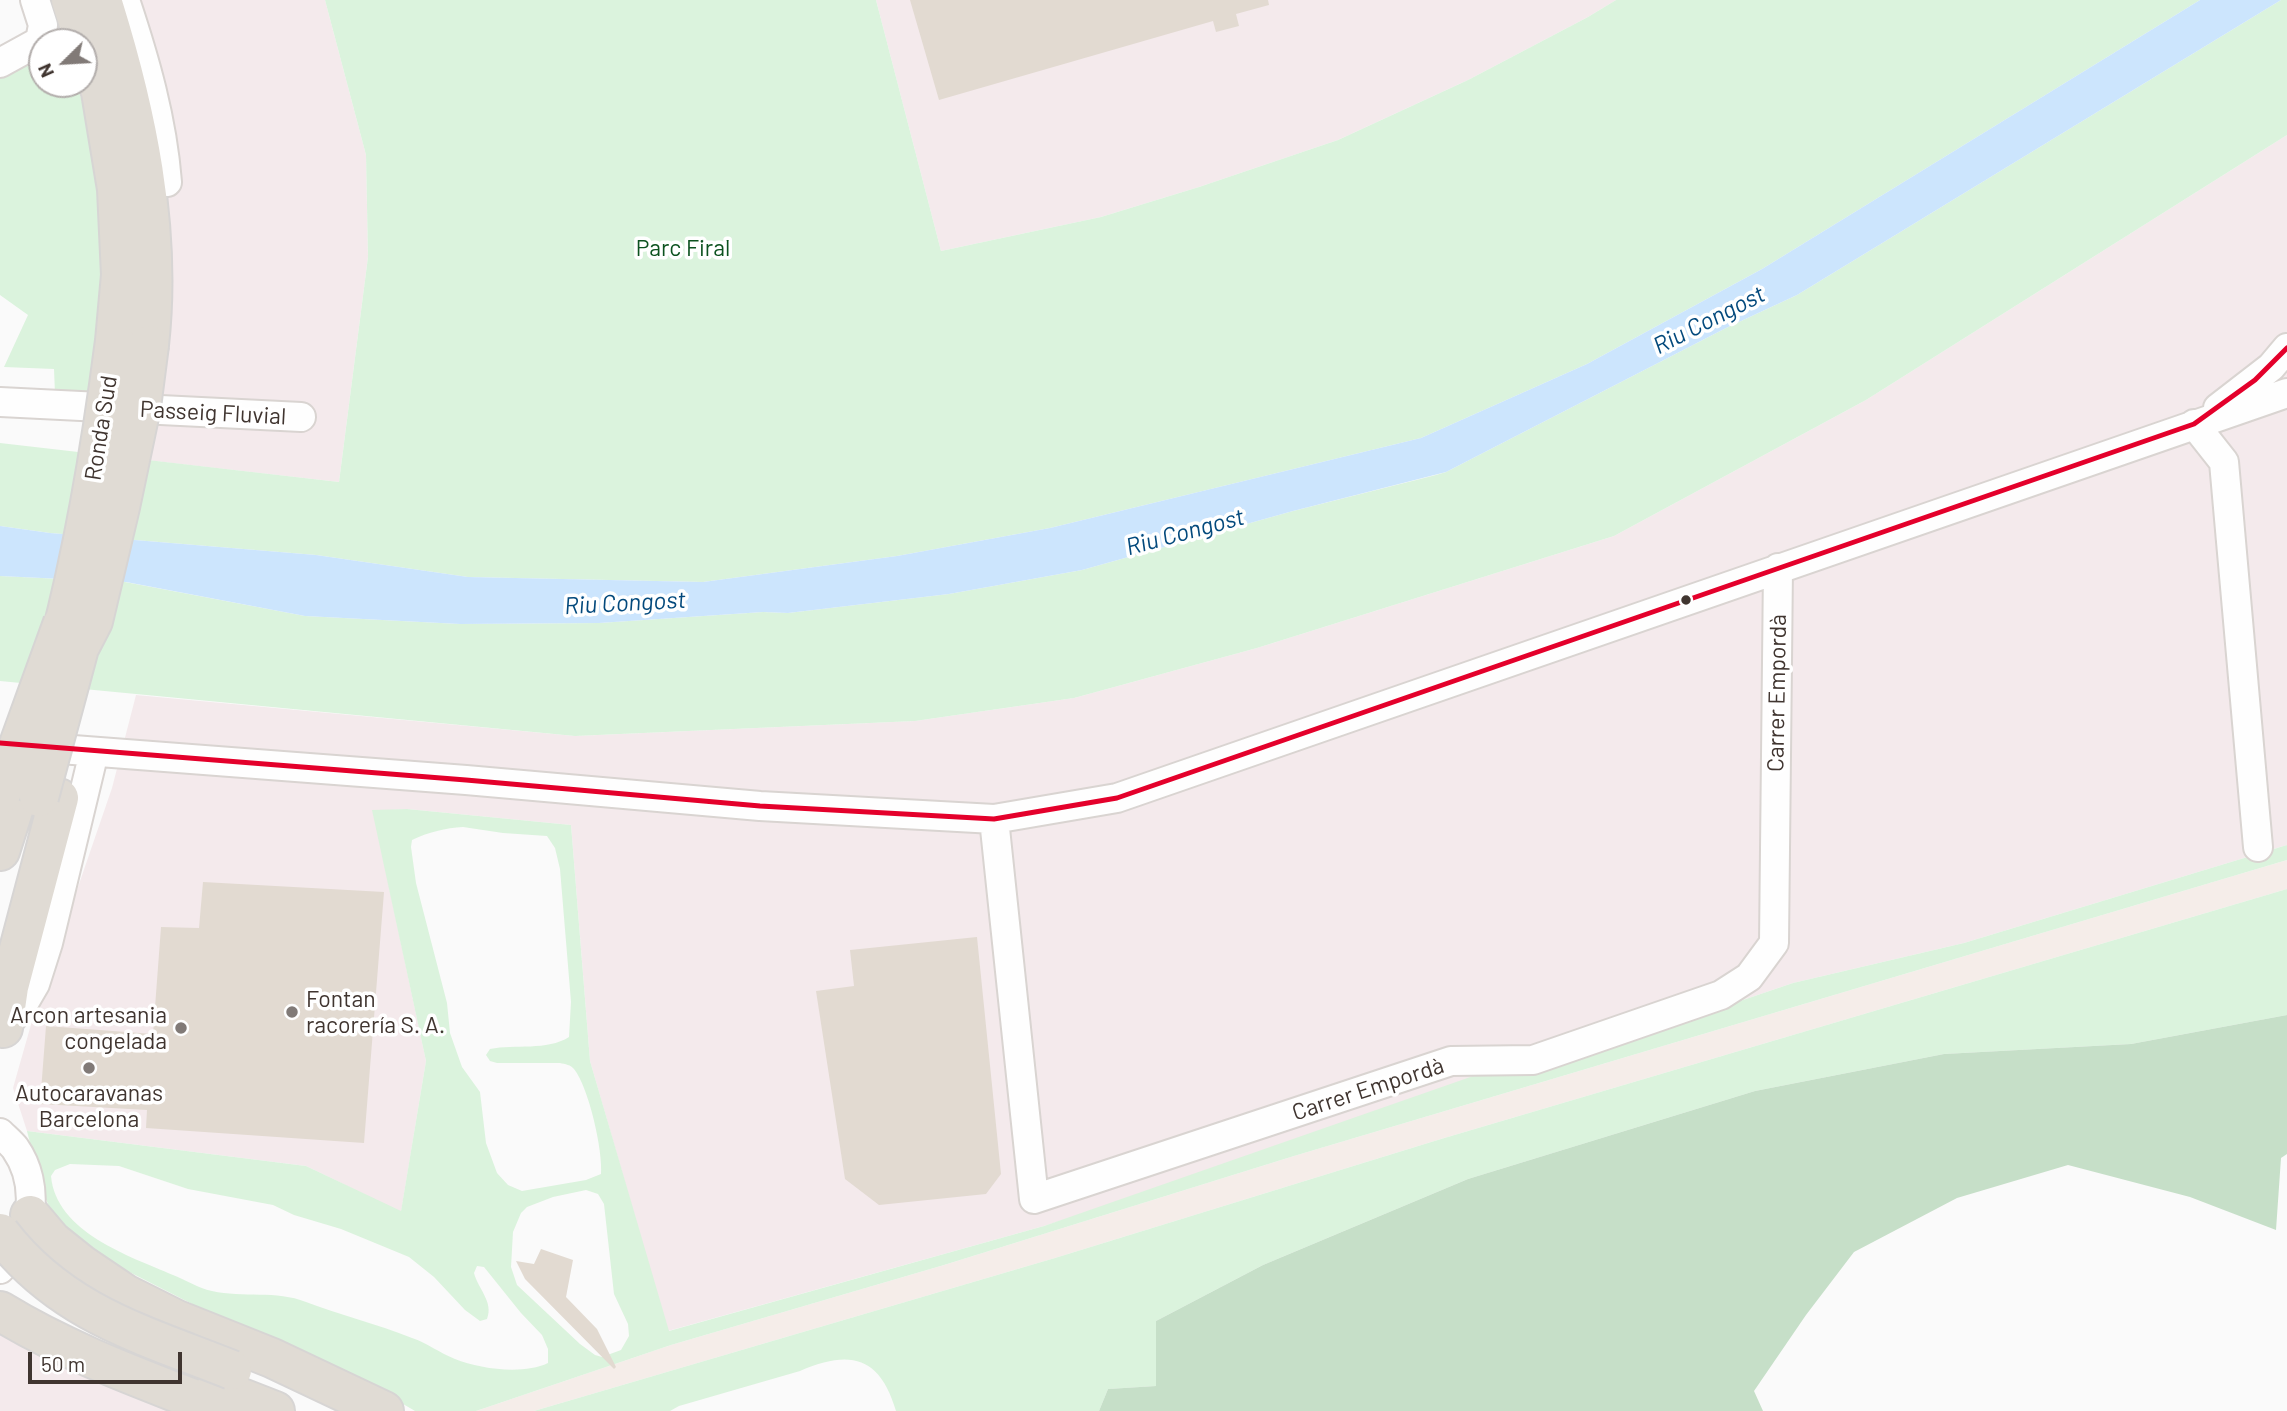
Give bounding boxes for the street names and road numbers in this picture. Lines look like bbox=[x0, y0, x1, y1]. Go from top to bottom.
street label: Ronda Sud bbox=[79, 373, 123, 483]
street label: Passeig Fluvial bbox=[139, 395, 287, 431]
street label: Carrer Empordà bbox=[1762, 614, 1792, 772]
street label: Carrer Empordà bbox=[1289, 1051, 1447, 1127]

